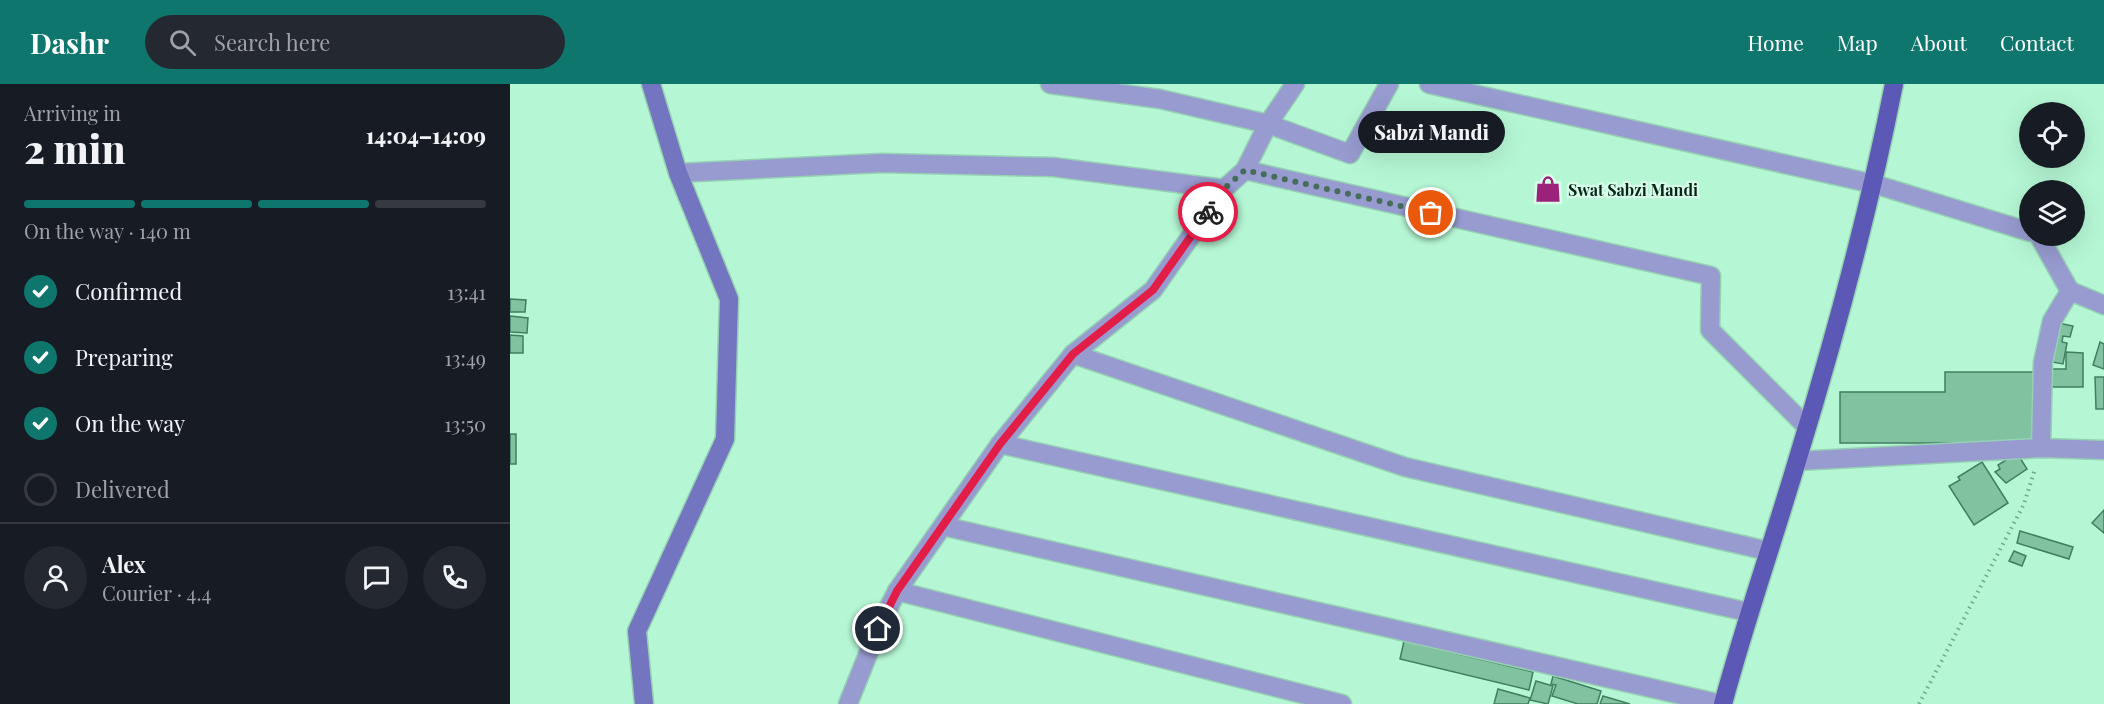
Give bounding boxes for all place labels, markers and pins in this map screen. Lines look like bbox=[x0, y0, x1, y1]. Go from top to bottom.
callout: Sabzi Mandi bbox=[1358, 111, 1504, 153]
shop icon: Swat Sabzi Mandi bbox=[1533, 174, 1563, 204]
place label: Swat Sabzi Mandi bbox=[1568, 179, 1698, 200]
pin bbox=[1405, 187, 1456, 238]
pin bbox=[852, 603, 903, 654]

